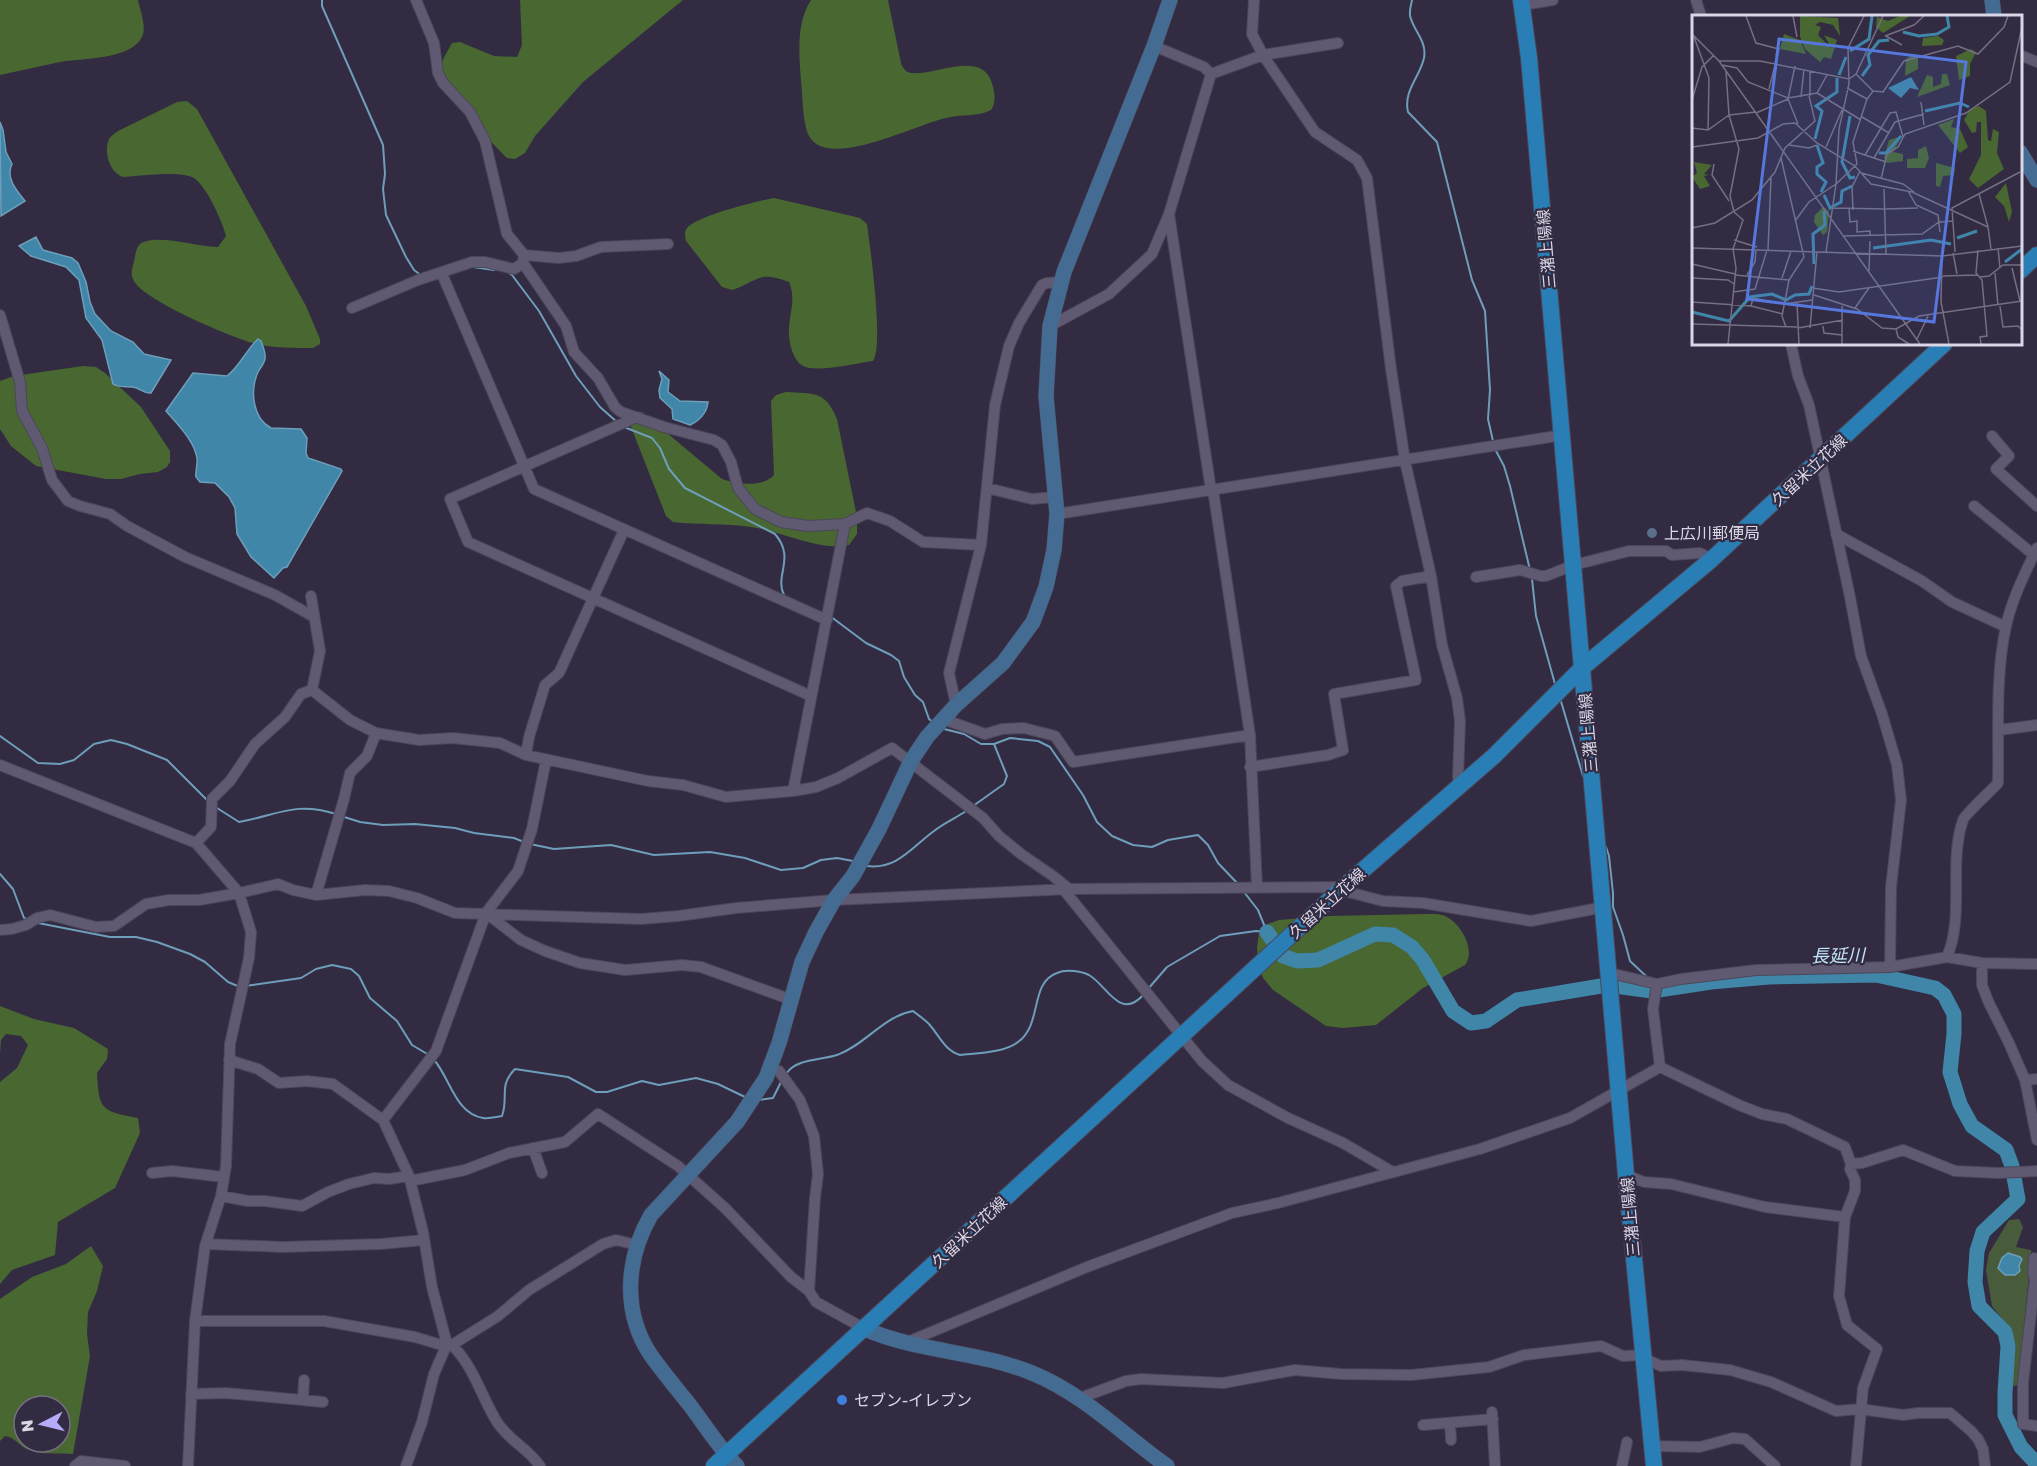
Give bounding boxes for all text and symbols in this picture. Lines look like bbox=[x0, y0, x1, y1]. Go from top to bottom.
inset map bbox=[1692, 15, 2022, 345]
street label: 三潴上陽線 bbox=[1533, 208, 1559, 290]
street label: 久留米立花線 bbox=[1767, 430, 1851, 510]
place label: 上広川郵便局 bbox=[1664, 523, 1760, 543]
marker: 上広川郵便局 bbox=[1645, 526, 1659, 540]
street label: 三潴上陽線 bbox=[1575, 692, 1601, 774]
street label: 久留米立花線 bbox=[1285, 863, 1369, 943]
water label: 長延川 bbox=[1811, 943, 1867, 966]
street label: 三潴上陽線 bbox=[1617, 1176, 1643, 1258]
street label: 久留米立花線 bbox=[927, 1192, 1011, 1272]
place label: セブン-イレブン bbox=[854, 1390, 972, 1410]
marker: セブン-イレブン bbox=[835, 1393, 849, 1407]
north arrow bbox=[12, 1394, 72, 1454]
text: N bbox=[16, 1419, 38, 1433]

